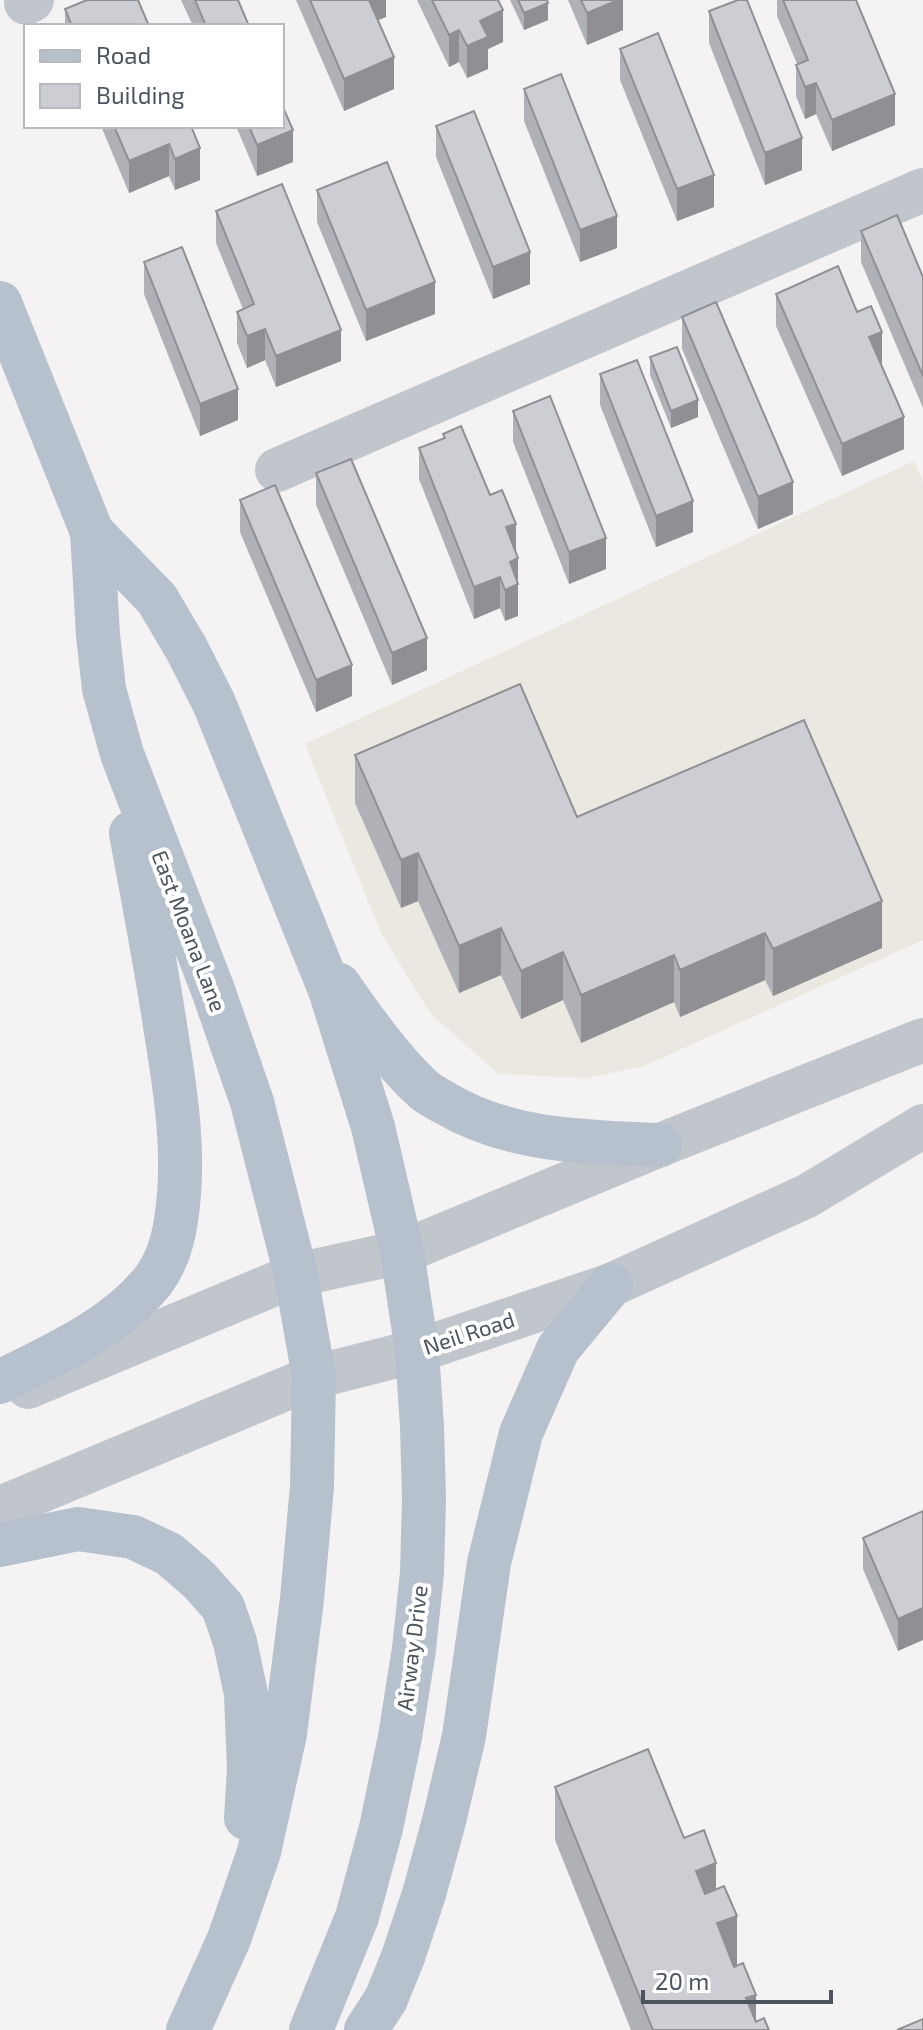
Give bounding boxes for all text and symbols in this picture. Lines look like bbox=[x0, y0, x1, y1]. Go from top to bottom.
legend bbox=[24, 24, 284, 128]
text: Road bbox=[96, 40, 151, 69]
text: Building bbox=[96, 80, 185, 109]
street label: East Moana Lane bbox=[147, 846, 233, 1015]
street label: Neil Road bbox=[420, 1305, 518, 1359]
street label: Airway Drive bbox=[390, 1584, 432, 1712]
scale bar bbox=[643, 1954, 831, 2004]
text: 20 m bbox=[655, 1966, 709, 1995]

